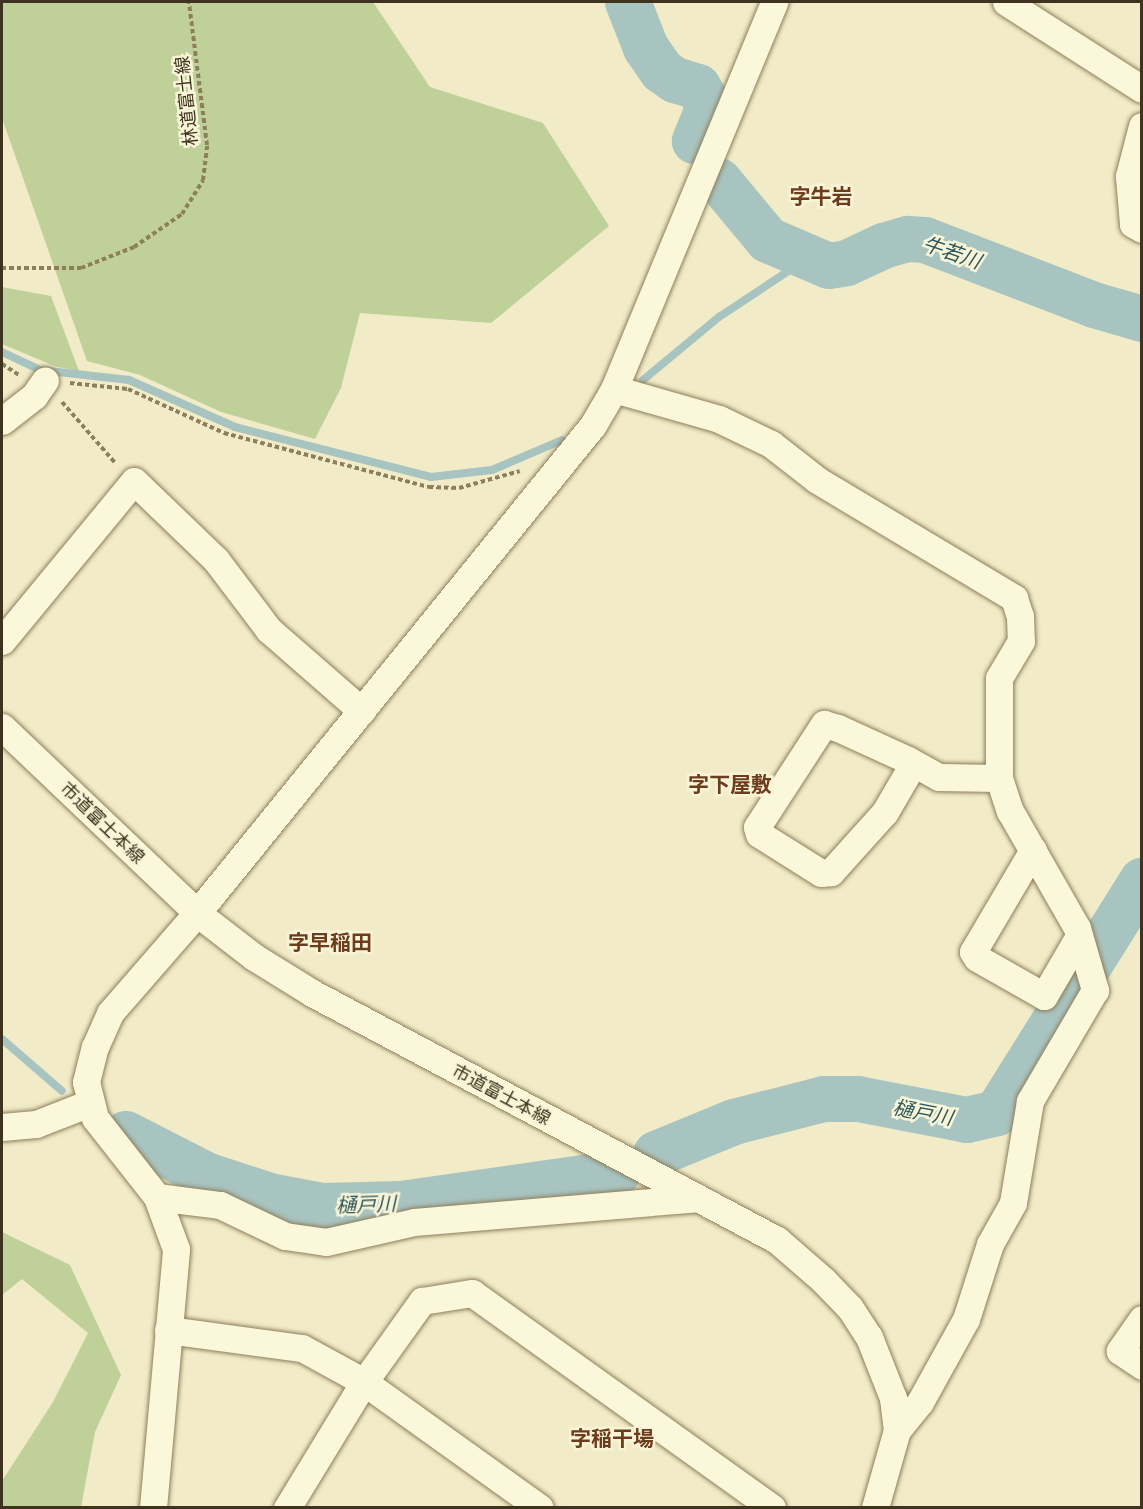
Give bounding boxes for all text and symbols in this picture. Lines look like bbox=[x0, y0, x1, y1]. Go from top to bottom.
street label: 林道富士線 bbox=[172, 55, 202, 147]
district label: 字牛岩 bbox=[790, 183, 852, 209]
water label: 牛若川 bbox=[920, 231, 984, 273]
district label: 字下屋敷 bbox=[688, 771, 772, 797]
street label: 市道富士本線 bbox=[56, 778, 148, 868]
district label: 字早稲田 bbox=[288, 929, 372, 955]
street label: 市道富士本線 bbox=[448, 1060, 554, 1130]
water label: 樋戸川 bbox=[891, 1094, 955, 1130]
water label: 樋戸川 bbox=[336, 1191, 396, 1217]
district label: 字稲干場 bbox=[570, 1425, 654, 1451]

